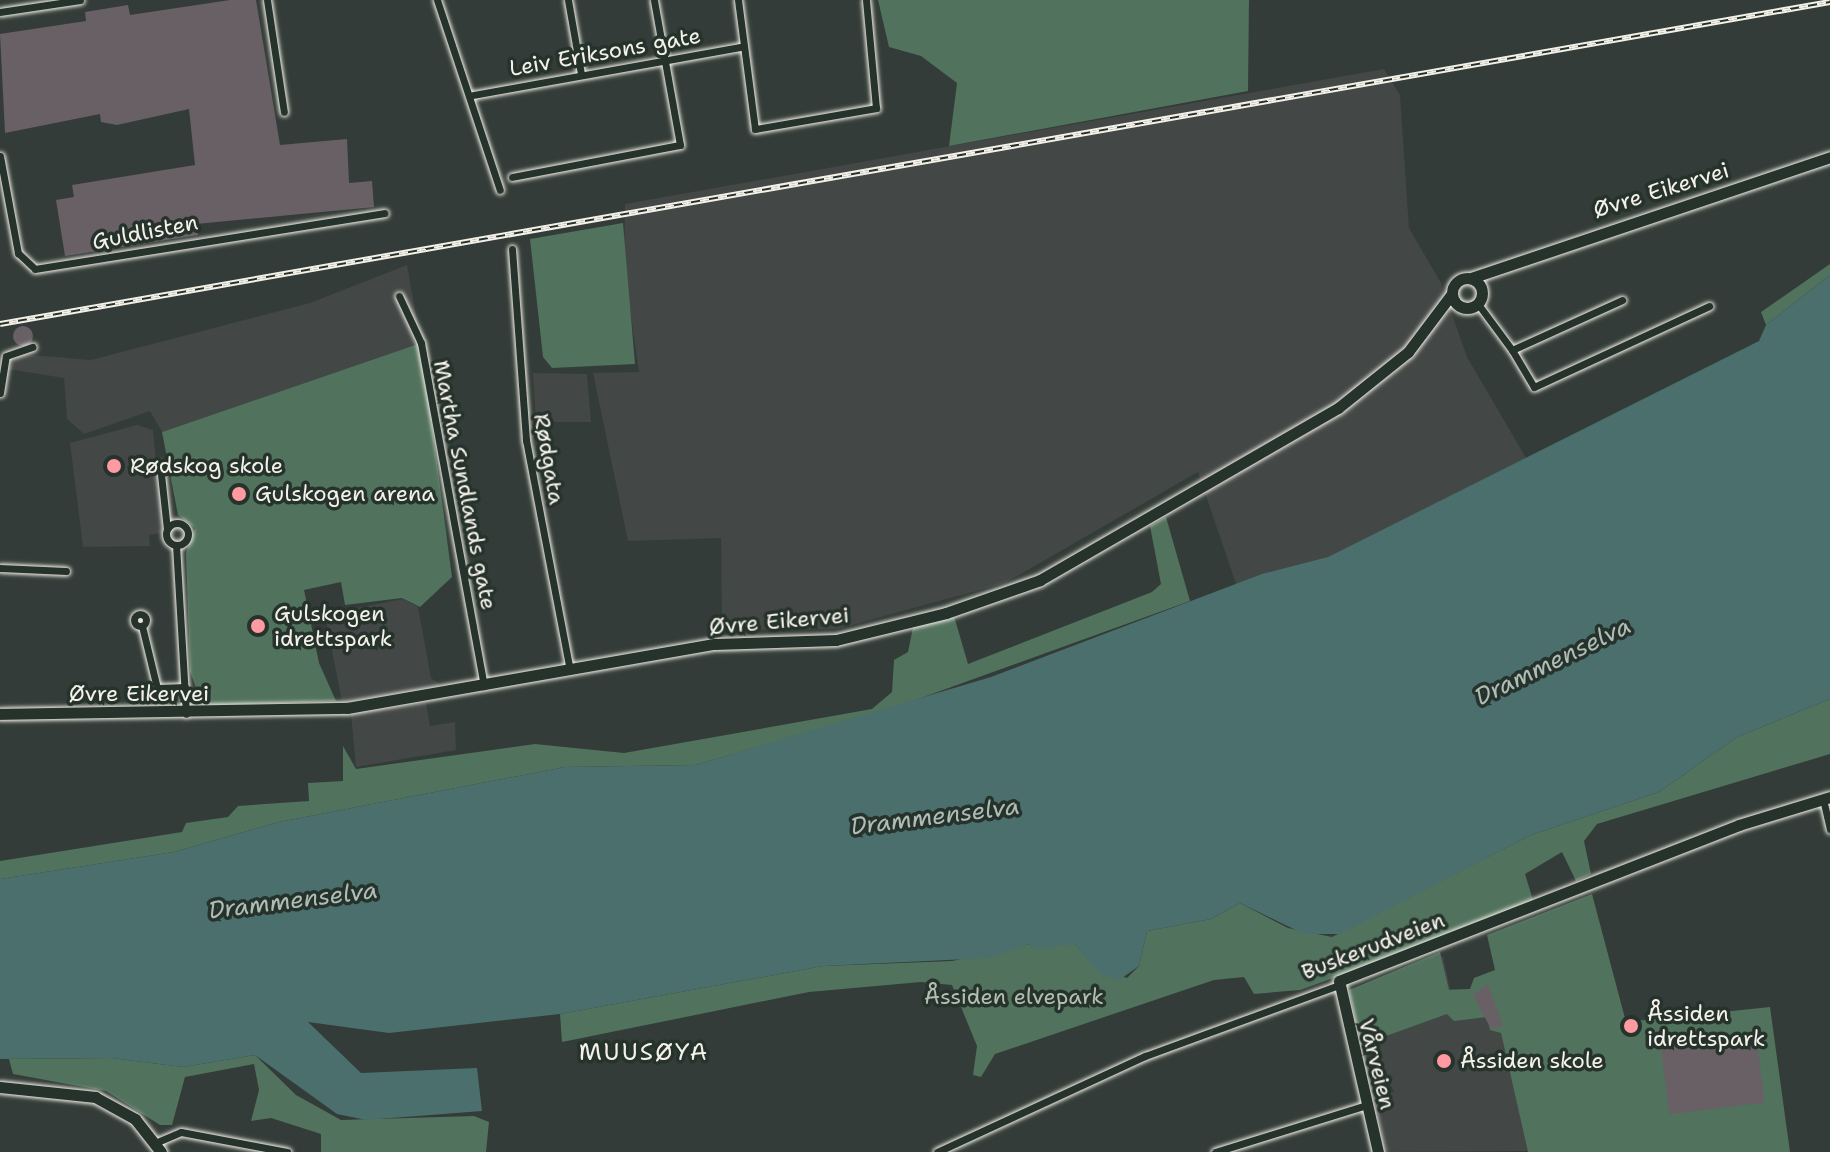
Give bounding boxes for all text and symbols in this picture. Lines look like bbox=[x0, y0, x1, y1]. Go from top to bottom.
street label: Leiv Eriksons gate bbox=[507, 22, 703, 82]
street label: Øvre Eikervei bbox=[1590, 157, 1732, 223]
street label: Guldlisten bbox=[90, 209, 200, 255]
street label: Martha Sundlands gate bbox=[428, 358, 502, 612]
street label: Rødgata bbox=[528, 411, 570, 507]
place label: Rødskog skole bbox=[130, 453, 283, 479]
marker: Rødskog skole bbox=[105, 457, 123, 475]
place label: Gulskogen arena bbox=[255, 481, 435, 507]
marker: Gulskogen arena bbox=[230, 485, 248, 503]
place label: Gulskogen idrettspark bbox=[274, 600, 392, 652]
street label: Øvre Eikervei bbox=[708, 602, 850, 640]
water label: Drammenselva bbox=[1470, 612, 1636, 712]
marker: Gulskogen idrettspark bbox=[249, 617, 267, 635]
street label: Øvre Eikervei bbox=[69, 681, 209, 707]
water label: Drammenselva bbox=[849, 792, 1021, 842]
water label: Drammenselva bbox=[207, 876, 379, 926]
street label: Buskerudveien bbox=[1298, 907, 1448, 985]
park label: Åssiden elvepark bbox=[924, 984, 1104, 1010]
place label: Åssiden idrettspark bbox=[1647, 1000, 1765, 1052]
street label: Vårveien bbox=[1353, 1016, 1401, 1112]
marker: Åssiden idrettspark bbox=[1622, 1017, 1640, 1035]
district label: MUUSØYA bbox=[579, 1039, 709, 1067]
place label: Åssiden skole bbox=[1460, 1048, 1604, 1074]
marker: Åssiden skole bbox=[1435, 1052, 1453, 1070]

